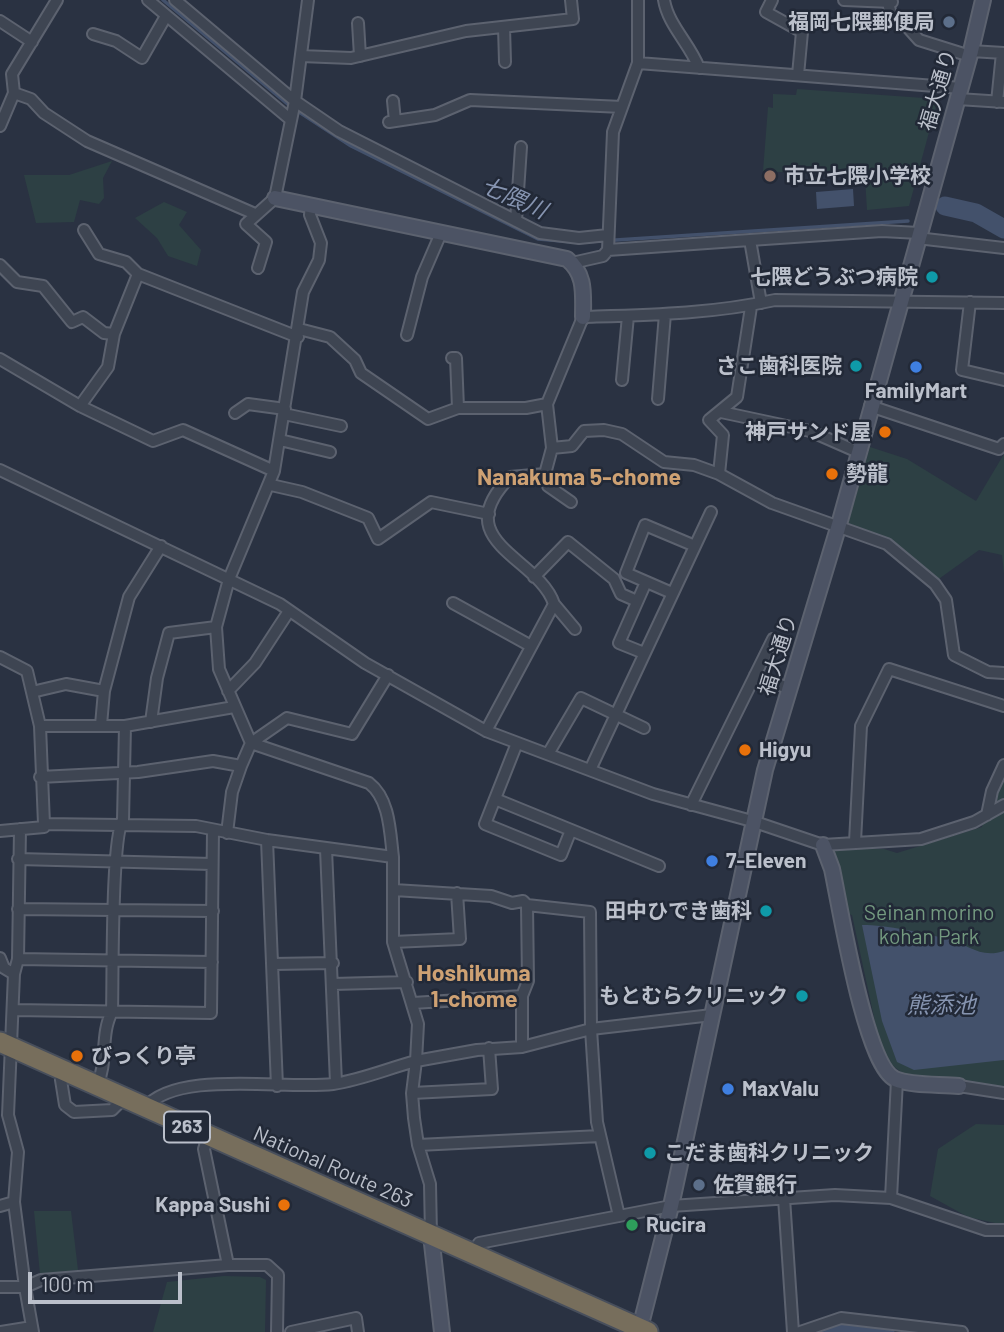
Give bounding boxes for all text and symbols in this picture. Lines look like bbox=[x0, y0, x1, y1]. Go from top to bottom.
place label: 福岡七隈郵便局 bbox=[788, 9, 935, 35]
marker: 福岡七隈郵便局 bbox=[941, 14, 957, 30]
street label: 福大通り bbox=[914, 46, 962, 134]
place label: 市立七隈小学校 bbox=[784, 163, 931, 189]
marker: 市立七隈小学校 bbox=[762, 168, 778, 184]
water label: 七隈川 bbox=[477, 171, 551, 225]
place label: 七隈どうぶつ病院 bbox=[750, 264, 918, 290]
marker: 七隈どうぶつ病院 bbox=[924, 269, 940, 285]
place label: さこ歯科医院 bbox=[716, 353, 842, 379]
marker: さこ歯科医院 bbox=[848, 358, 864, 374]
marker: FamilyMart bbox=[908, 359, 924, 375]
place label: FamilyMart bbox=[865, 378, 967, 404]
place label: 神戸サンド屋 bbox=[745, 419, 871, 445]
marker: 神戸サンド屋 bbox=[877, 424, 893, 440]
place label: 勢龍 bbox=[846, 461, 888, 487]
district label: Nanakuma 5-chome bbox=[477, 463, 681, 491]
marker: 勢龍 bbox=[824, 466, 840, 482]
street label: 福大通り bbox=[754, 611, 802, 699]
place label: Higyu bbox=[759, 737, 811, 763]
marker: Higyu bbox=[737, 742, 753, 758]
place label: 7-Eleven bbox=[726, 848, 806, 874]
marker: 7-Eleven bbox=[704, 853, 720, 869]
place label: 田中ひでき歯科 bbox=[605, 898, 752, 924]
park label: Seinan morino kohan Park bbox=[864, 900, 994, 950]
marker: 田中ひでき歯科 bbox=[758, 903, 774, 919]
district label: Hoshikuma 1-chome bbox=[417, 959, 531, 1013]
place label: もとむらクリニック bbox=[599, 983, 788, 1009]
marker: もとむらクリニック bbox=[794, 988, 810, 1004]
water label: 熊添池 bbox=[907, 991, 975, 1019]
place label: びっくり亭 bbox=[91, 1043, 196, 1069]
marker: びっくり亭 bbox=[69, 1048, 85, 1064]
place label: MaxValu bbox=[742, 1076, 819, 1102]
marker: MaxValu bbox=[720, 1081, 736, 1097]
road number: 263 bbox=[164, 1112, 210, 1142]
street label: National Route 263 bbox=[250, 1121, 416, 1213]
place label: こだま歯科クリニック bbox=[664, 1140, 874, 1166]
marker: こだま歯科クリニック bbox=[642, 1145, 658, 1161]
place label: 佐賀銀行 bbox=[713, 1172, 797, 1198]
marker: 佐賀銀行 bbox=[691, 1177, 707, 1193]
place label: Kappa Sushi bbox=[155, 1192, 270, 1218]
marker: Kappa Sushi bbox=[276, 1197, 292, 1213]
place label: Rucira bbox=[646, 1212, 706, 1238]
marker: Rucira bbox=[624, 1217, 640, 1233]
scale bar bbox=[32, 1258, 186, 1302]
text: 100 m bbox=[41, 1271, 94, 1296]

